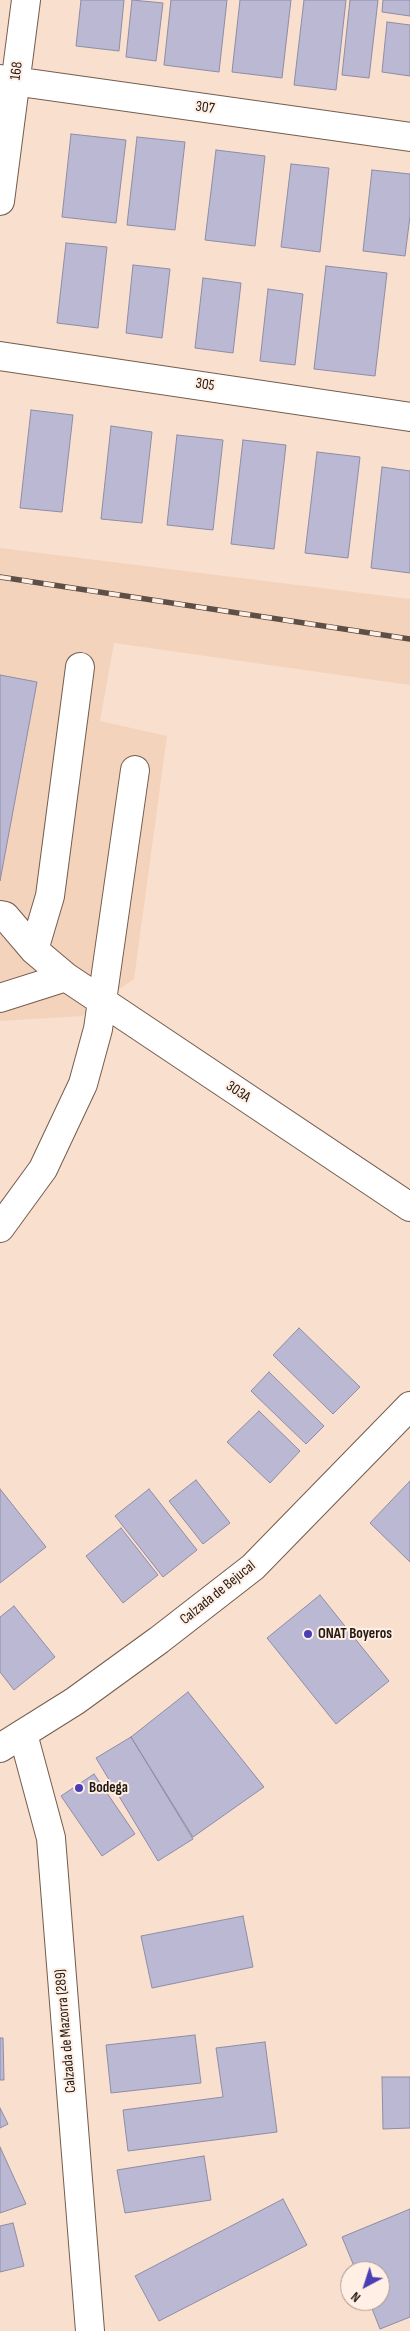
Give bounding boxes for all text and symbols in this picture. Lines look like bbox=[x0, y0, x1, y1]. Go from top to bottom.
street label: 168 bbox=[7, 61, 27, 81]
street label: 307 bbox=[194, 98, 216, 118]
street label: 305 bbox=[194, 375, 216, 395]
street label: 303A bbox=[222, 1077, 254, 1107]
street label: Calzada de Bejucal bbox=[177, 1557, 259, 1629]
place label: ONAT Boyeros bbox=[318, 1625, 392, 1643]
marker: ONAT Boyeros bbox=[302, 1628, 314, 1640]
place label: Bodega bbox=[89, 1779, 128, 1797]
marker: Bodega bbox=[73, 1782, 85, 1794]
street label: Calzada de Mazorra (289) bbox=[52, 1968, 80, 2094]
north arrow bbox=[340, 2261, 390, 2311]
text: N bbox=[347, 2288, 364, 2306]

